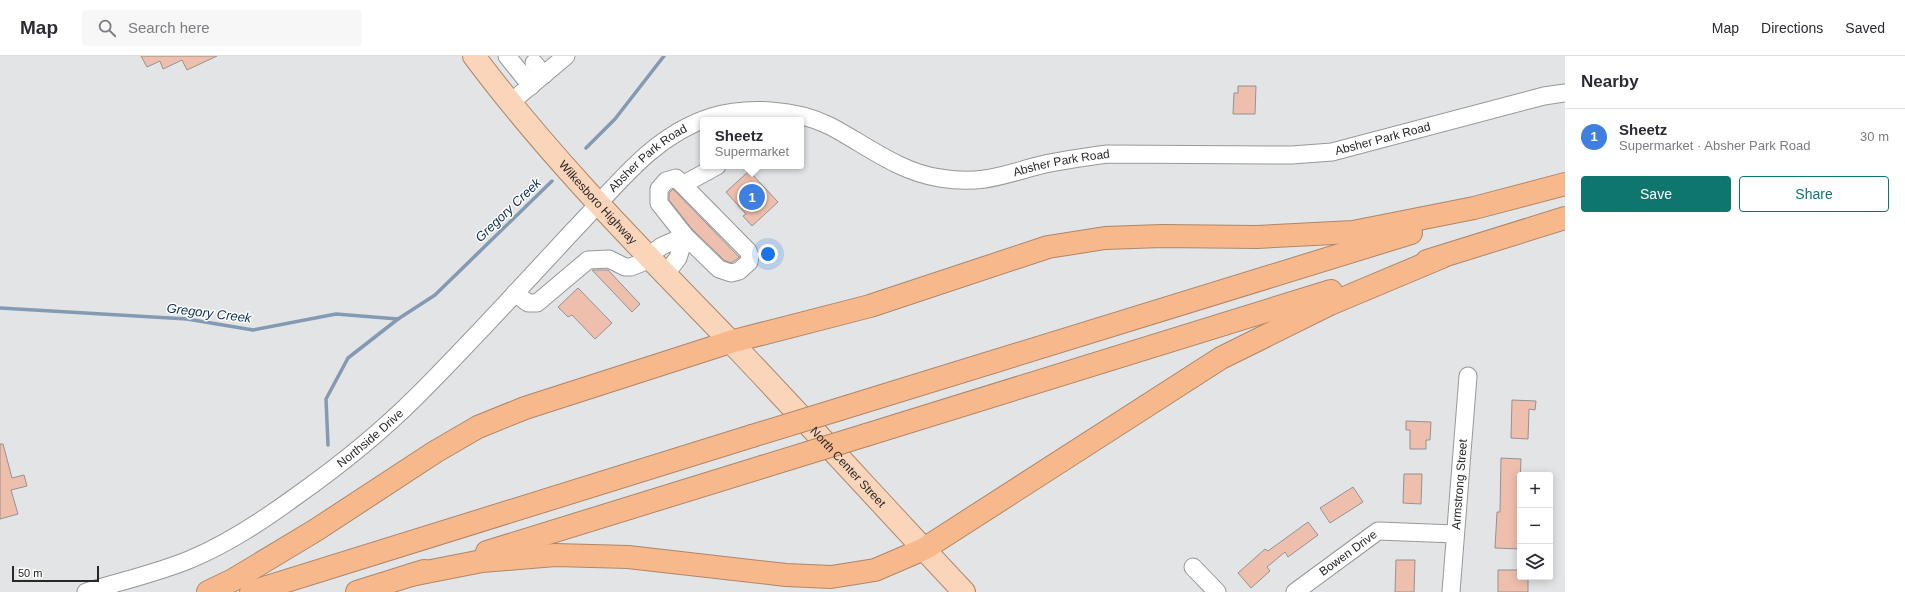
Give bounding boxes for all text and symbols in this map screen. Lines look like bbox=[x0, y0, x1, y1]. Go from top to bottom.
search box bbox=[82, 10, 362, 46]
text: Map bbox=[20, 17, 58, 38]
icon: search bbox=[96, 17, 118, 39]
text: Search here bbox=[128, 19, 210, 36]
text: Map bbox=[1712, 20, 1739, 36]
text: Directions bbox=[1761, 20, 1823, 36]
text: Saved bbox=[1845, 20, 1885, 36]
text: Nearby bbox=[1581, 72, 1639, 91]
popup bbox=[700, 117, 804, 169]
street label: Absher Park Road bbox=[1333, 119, 1432, 158]
street label: Absher Park Road bbox=[606, 121, 689, 195]
text: Sheetz bbox=[1619, 121, 1667, 138]
text: Sheetz bbox=[715, 127, 763, 144]
text: 1 bbox=[1590, 129, 1598, 144]
text: 30 m bbox=[1860, 129, 1889, 144]
text: Supermarket · Absher Park Road bbox=[1619, 138, 1810, 153]
text: Supermarket bbox=[715, 144, 789, 159]
street label: Absher Park Road bbox=[1011, 147, 1111, 179]
street label: Wilkesboro Highway bbox=[556, 158, 640, 247]
water label: Gregory Creek bbox=[472, 174, 545, 245]
button: Save bbox=[1581, 176, 1731, 212]
button: Share bbox=[1739, 176, 1889, 212]
pin: 1 bbox=[739, 182, 765, 212]
your location bbox=[758, 244, 778, 264]
water label: Gregory Creek bbox=[166, 300, 254, 326]
street label: Northside Drive bbox=[334, 406, 406, 470]
street label: North Center Street bbox=[807, 424, 889, 511]
street label: Armstrong Street bbox=[1449, 438, 1470, 530]
map controls bbox=[1517, 472, 1553, 580]
button: + bbox=[1517, 472, 1553, 508]
button: − bbox=[1517, 508, 1553, 544]
street label: Bowen Drive bbox=[1317, 527, 1380, 579]
button: layers bbox=[1517, 544, 1553, 580]
scale bar bbox=[12, 564, 99, 583]
text: 50 m bbox=[18, 567, 42, 579]

